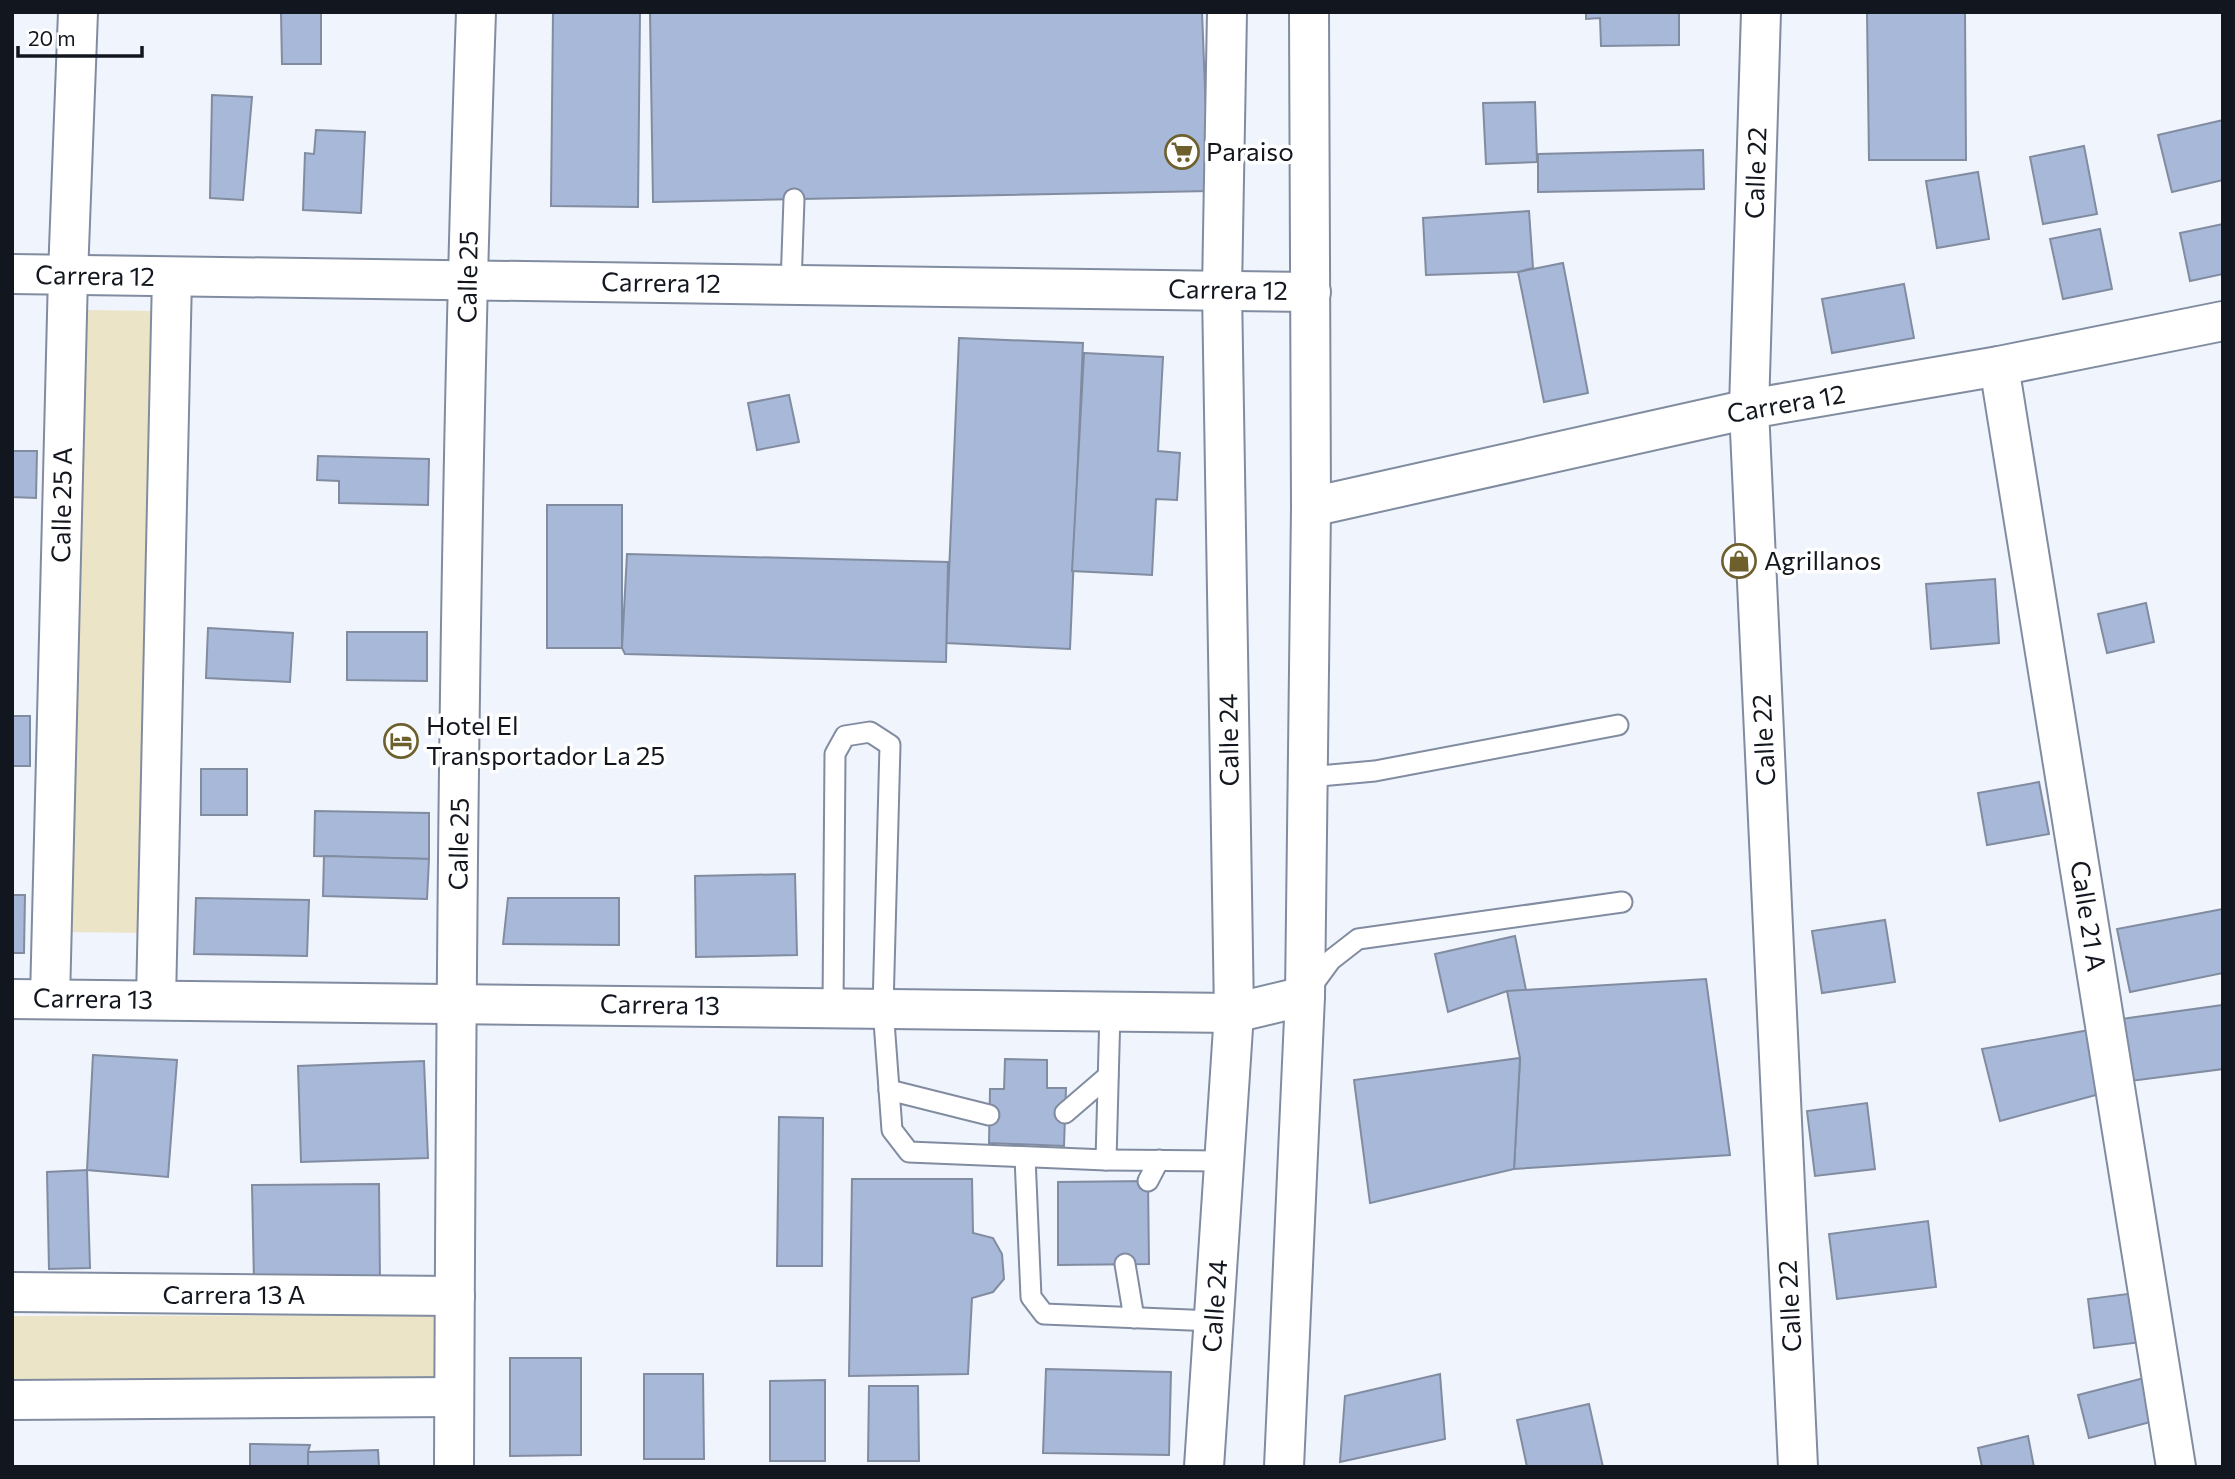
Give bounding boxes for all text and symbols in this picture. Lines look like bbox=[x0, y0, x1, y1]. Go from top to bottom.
scale bar bbox=[18, 14, 142, 58]
text: 20 m bbox=[28, 25, 76, 50]
street label: Calle 22 bbox=[1737, 126, 1772, 220]
supermarket icon: Paraiso bbox=[1163, 133, 1201, 171]
place label: Paraiso bbox=[1206, 135, 1294, 166]
street label: Calle 25 bbox=[450, 230, 483, 324]
street label: Carrera 12 bbox=[35, 258, 155, 291]
street label: Carrera 12 bbox=[601, 265, 721, 298]
street label: Carrera 12 bbox=[1168, 272, 1288, 305]
street label: Carrera 12 bbox=[1724, 377, 1847, 428]
street label: Calle 25 A bbox=[44, 447, 77, 563]
shop icon: Agrillanos bbox=[1720, 542, 1758, 580]
place label: Agrillanos bbox=[1764, 544, 1881, 575]
street label: Calle 24 bbox=[1211, 693, 1244, 787]
street label: Calle 22 bbox=[1745, 693, 1780, 787]
place label: Hotel El Transportador La 25 bbox=[426, 709, 665, 770]
hotel icon: Hotel El Transportador La 25 bbox=[382, 722, 420, 760]
street label: Calle 25 bbox=[441, 797, 474, 891]
street label: Calle 21 A bbox=[2065, 858, 2114, 973]
street label: Carrera 13 bbox=[33, 981, 153, 1014]
street label: Carrera 13 bbox=[600, 987, 720, 1020]
street label: Calle 24 bbox=[1195, 1258, 1232, 1353]
street label: Calle 22 bbox=[1771, 1259, 1806, 1353]
street label: Carrera 13 A bbox=[162, 1278, 306, 1309]

